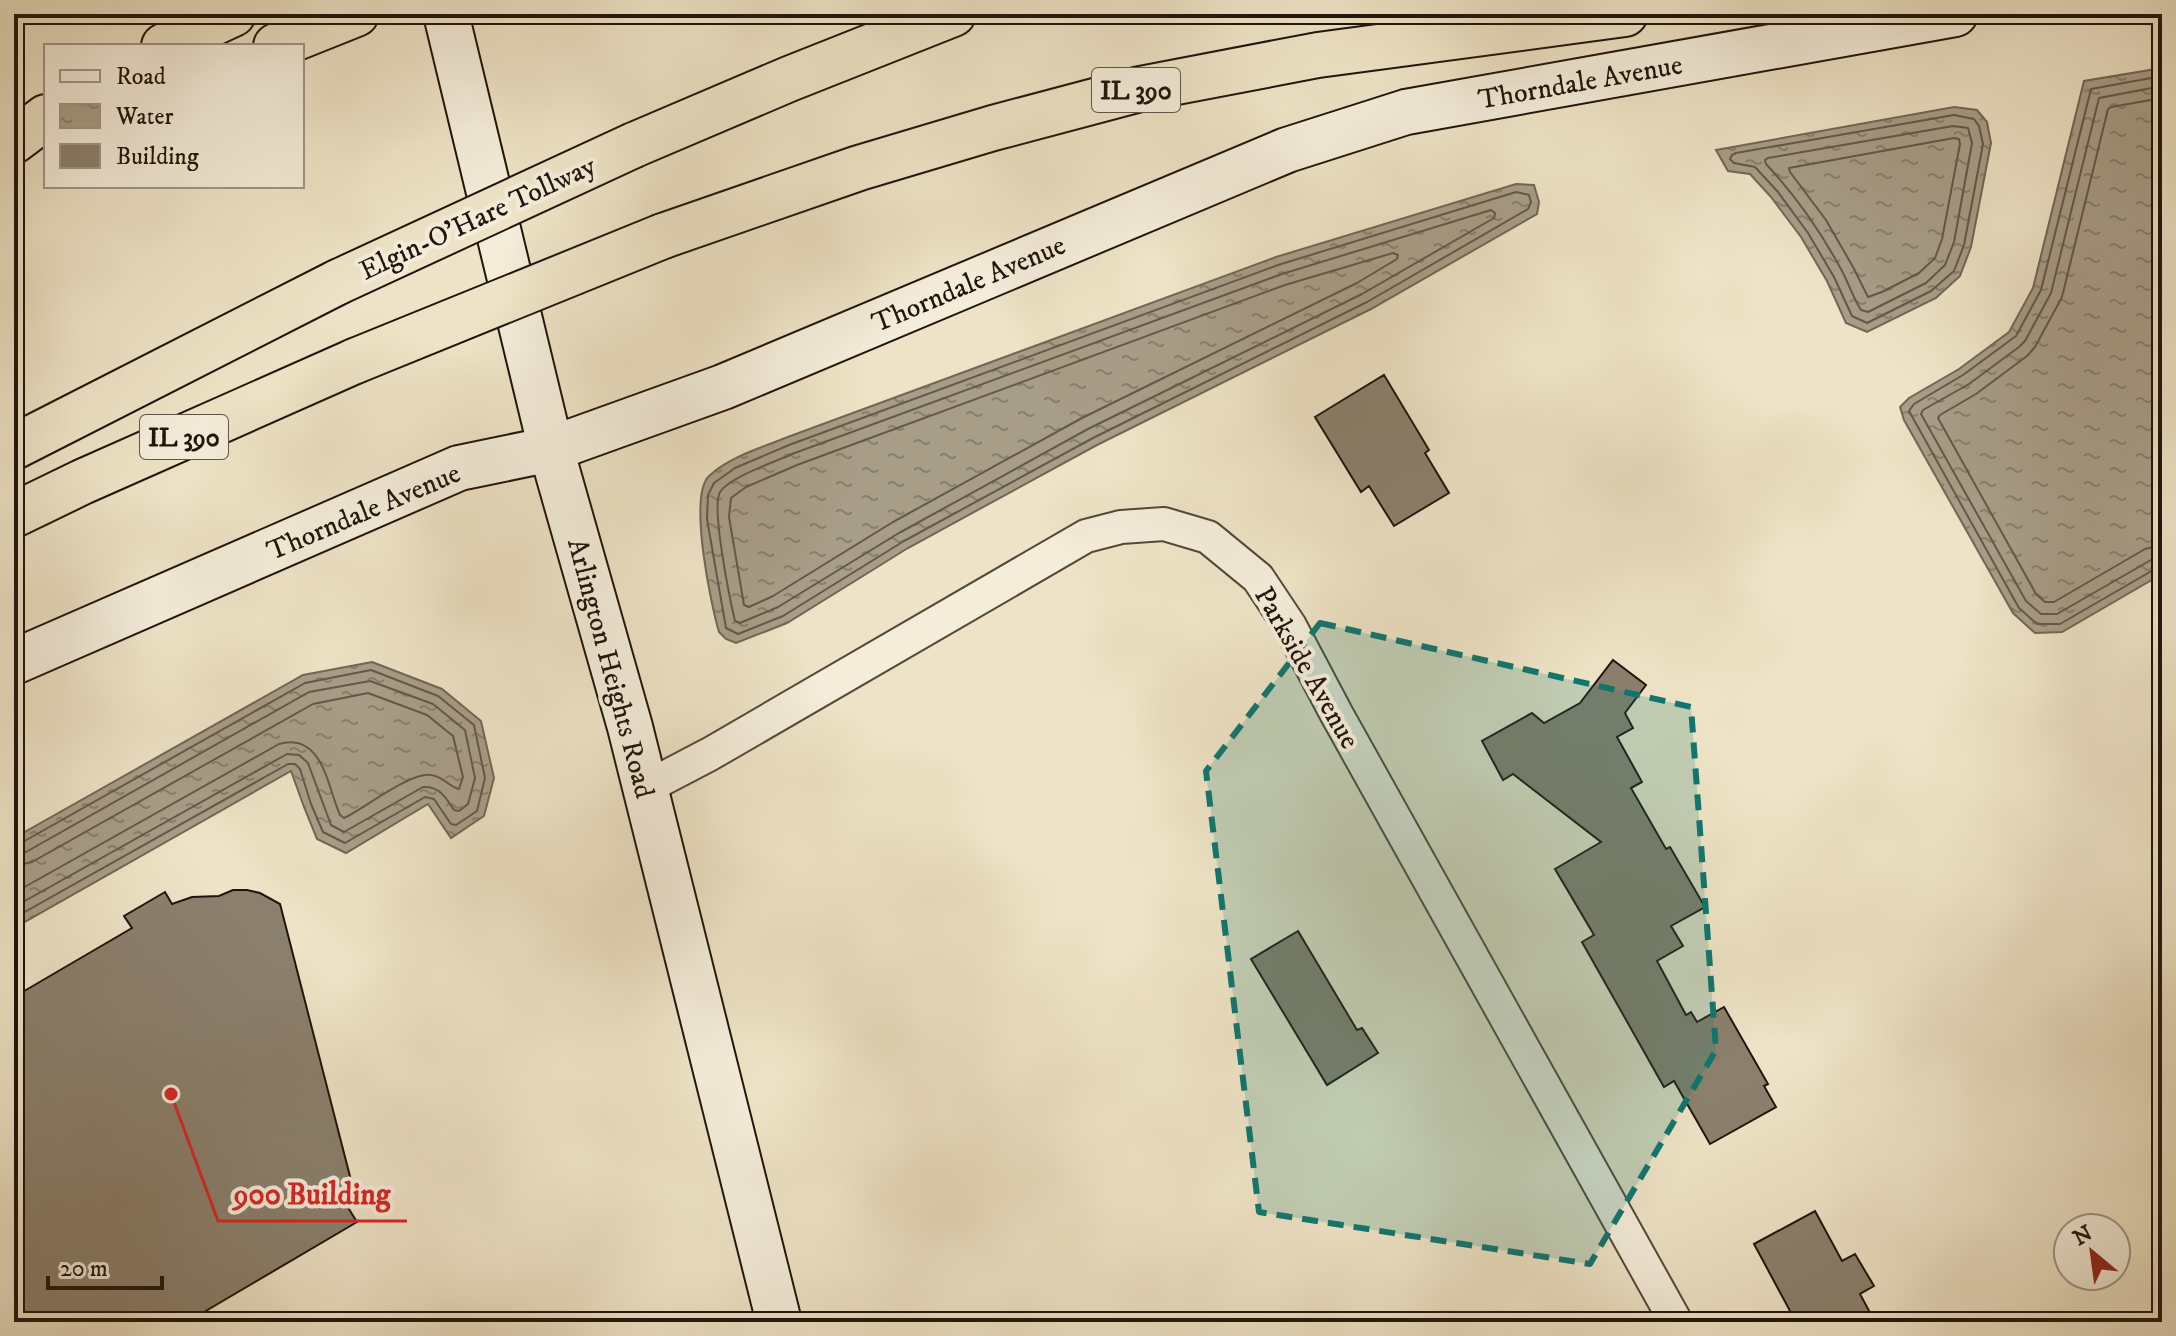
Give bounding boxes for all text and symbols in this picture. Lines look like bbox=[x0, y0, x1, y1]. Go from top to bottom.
legend bbox=[44, 44, 304, 188]
street label: Thorndale Avenue bbox=[1475, 47, 1685, 118]
text: Road bbox=[116, 62, 166, 92]
road number: IL 390 bbox=[1092, 68, 1180, 112]
text: Water bbox=[115, 102, 173, 132]
text: Building bbox=[116, 142, 199, 172]
street label: Elgin-O'Hare Tollway bbox=[354, 148, 602, 288]
street label: Thorndale Avenue bbox=[867, 228, 1071, 341]
road number: IL 390 bbox=[140, 415, 228, 459]
street label: Thorndale Avenue bbox=[262, 456, 466, 569]
street label: Arlington Heights Road bbox=[559, 535, 662, 802]
street label: Parkside Avenue bbox=[1246, 581, 1367, 755]
callout: 900 Building bbox=[218, 1167, 407, 1221]
text: 900 Building bbox=[232, 1177, 392, 1214]
north arrow bbox=[2052, 1212, 2132, 1292]
text: N bbox=[2069, 1220, 2097, 1252]
scale bar bbox=[48, 1240, 162, 1290]
text: 20 m bbox=[60, 1254, 108, 1284]

